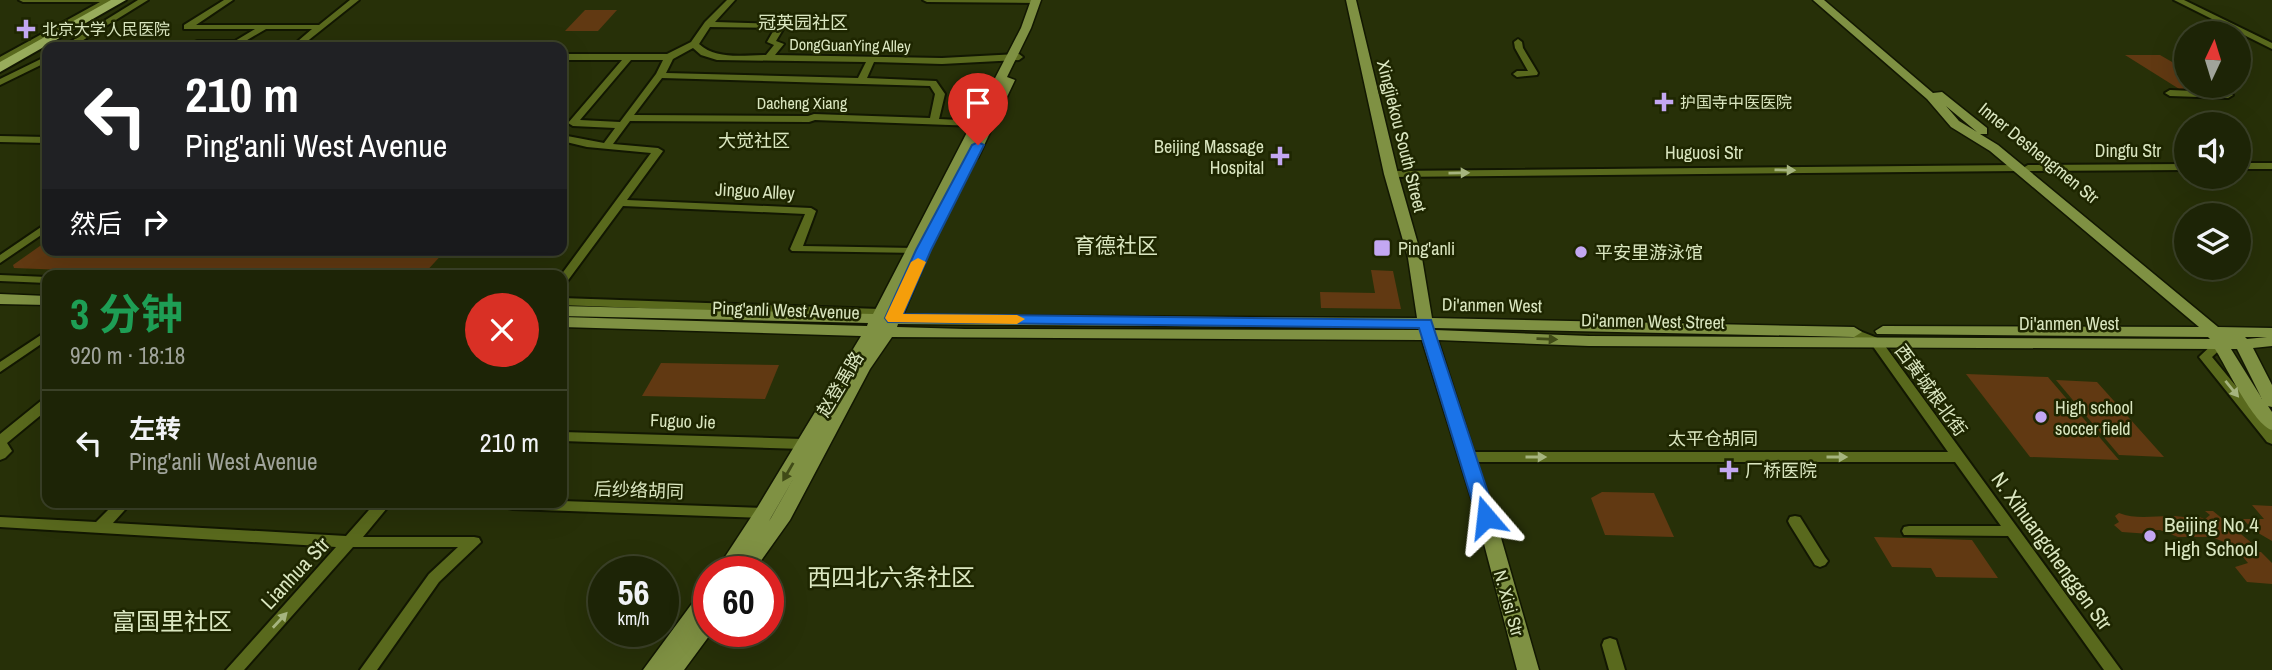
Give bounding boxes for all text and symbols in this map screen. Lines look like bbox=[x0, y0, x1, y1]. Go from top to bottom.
district label: 冠英园社区 bbox=[758, 10, 848, 35]
place label: 北京大学人民医院 bbox=[42, 18, 170, 40]
marker: 北京大学人民医院 bbox=[16, 19, 36, 39]
north arrow bbox=[2174, 21, 2250, 98]
map controls bbox=[2174, 21, 2251, 280]
street label: DongGuanYing Alley bbox=[789, 33, 911, 57]
street label: Xingjiekou South Street bbox=[1371, 57, 1433, 215]
text: 210 m bbox=[185, 61, 299, 127]
icon: left bbox=[70, 70, 161, 161]
pin bbox=[948, 73, 1008, 145]
icon: arrive bbox=[959, 84, 997, 122]
place label: 护国寺中医医院 bbox=[1680, 91, 1792, 113]
street label: Dacheng Xiang bbox=[757, 92, 848, 114]
marker: 护国寺中医医院 bbox=[1654, 92, 1674, 112]
street label: Inner Deshengmen Str bbox=[1973, 97, 2105, 209]
button: sound bbox=[2174, 112, 2251, 189]
text: Ping'anli West Avenue bbox=[185, 124, 447, 167]
district label: 大觉社区 bbox=[718, 128, 790, 153]
place label: Beijing Massage Hospital bbox=[1154, 134, 1264, 180]
street label: Dingfu Str bbox=[2095, 138, 2161, 163]
street label: Huguosi Str bbox=[1665, 140, 1743, 165]
marker: Beijing Massage Hospital bbox=[1270, 146, 1290, 166]
one-way arrow bbox=[1774, 164, 1796, 176]
one-way arrow bbox=[1448, 167, 1470, 179]
street label: Jinguo Alley bbox=[715, 176, 796, 206]
icon: right bbox=[136, 203, 174, 241]
button: layers bbox=[2174, 203, 2251, 280]
text: 然后 bbox=[70, 206, 122, 241]
district label: 育德社区 bbox=[1074, 231, 1158, 260]
place label: Ping'anli bbox=[1398, 236, 1455, 261]
marker: Ping'anli bbox=[1372, 238, 1392, 258]
place label: 平安里游泳馆 bbox=[1595, 240, 1703, 265]
marker: 平安里游泳馆 bbox=[1573, 244, 1589, 260]
text: 3 分钟 bbox=[70, 286, 183, 342]
street label: Di'anmen West bbox=[1442, 292, 1542, 318]
button: close bbox=[465, 293, 539, 367]
street label: Ping'anli West Avenue bbox=[712, 295, 860, 325]
street label: Di'anmen West Street bbox=[1581, 307, 1725, 335]
street label: Di'anmen West bbox=[2019, 311, 2119, 336]
one-way arrow bbox=[1536, 333, 1558, 345]
street label: 西黄城根北街 bbox=[1889, 339, 1973, 441]
text: 920 m · 18:18 bbox=[70, 340, 185, 371]
street label: 赵登禹路 bbox=[811, 347, 869, 421]
one-way arrow bbox=[2224, 380, 2239, 398]
place label: High school soccer field bbox=[2055, 395, 2133, 441]
street label: Fuguo Jie bbox=[650, 407, 716, 435]
marker: High school soccer field bbox=[2033, 409, 2049, 425]
text: 左转 bbox=[129, 411, 181, 446]
icon: left bbox=[70, 424, 108, 462]
text: 210 m bbox=[480, 425, 539, 460]
street label: 太平仓胡同 bbox=[1668, 426, 1758, 451]
text: Ping'anli West Avenue bbox=[129, 446, 318, 477]
one-way arrow bbox=[1525, 451, 1547, 463]
one-way arrow bbox=[1826, 451, 1848, 463]
place label: 厂桥医院 bbox=[1745, 458, 1817, 483]
marker: 厂桥医院 bbox=[1719, 460, 1739, 480]
one-way arrow bbox=[782, 462, 794, 481]
street label: N. Xihuangchenggen Str bbox=[1985, 466, 2119, 636]
street label: 后纱络胡同 bbox=[594, 476, 684, 504]
position arrow bbox=[1449, 480, 1523, 554]
place label: Beijing No.4 High School bbox=[2164, 510, 2259, 563]
marker: Beijing No.4 High School bbox=[2142, 528, 2158, 544]
street label: Lianhua Str bbox=[254, 530, 336, 615]
speed limit sign: 60 bbox=[693, 556, 784, 647]
district label: 西四北六条社区 bbox=[807, 561, 975, 593]
street label: N. Xisi Str bbox=[1488, 567, 1530, 639]
text: 56 bbox=[618, 569, 649, 616]
district label: 富国里社区 bbox=[112, 605, 232, 637]
text: km/h bbox=[618, 606, 650, 631]
one-way arrow bbox=[272, 611, 288, 629]

